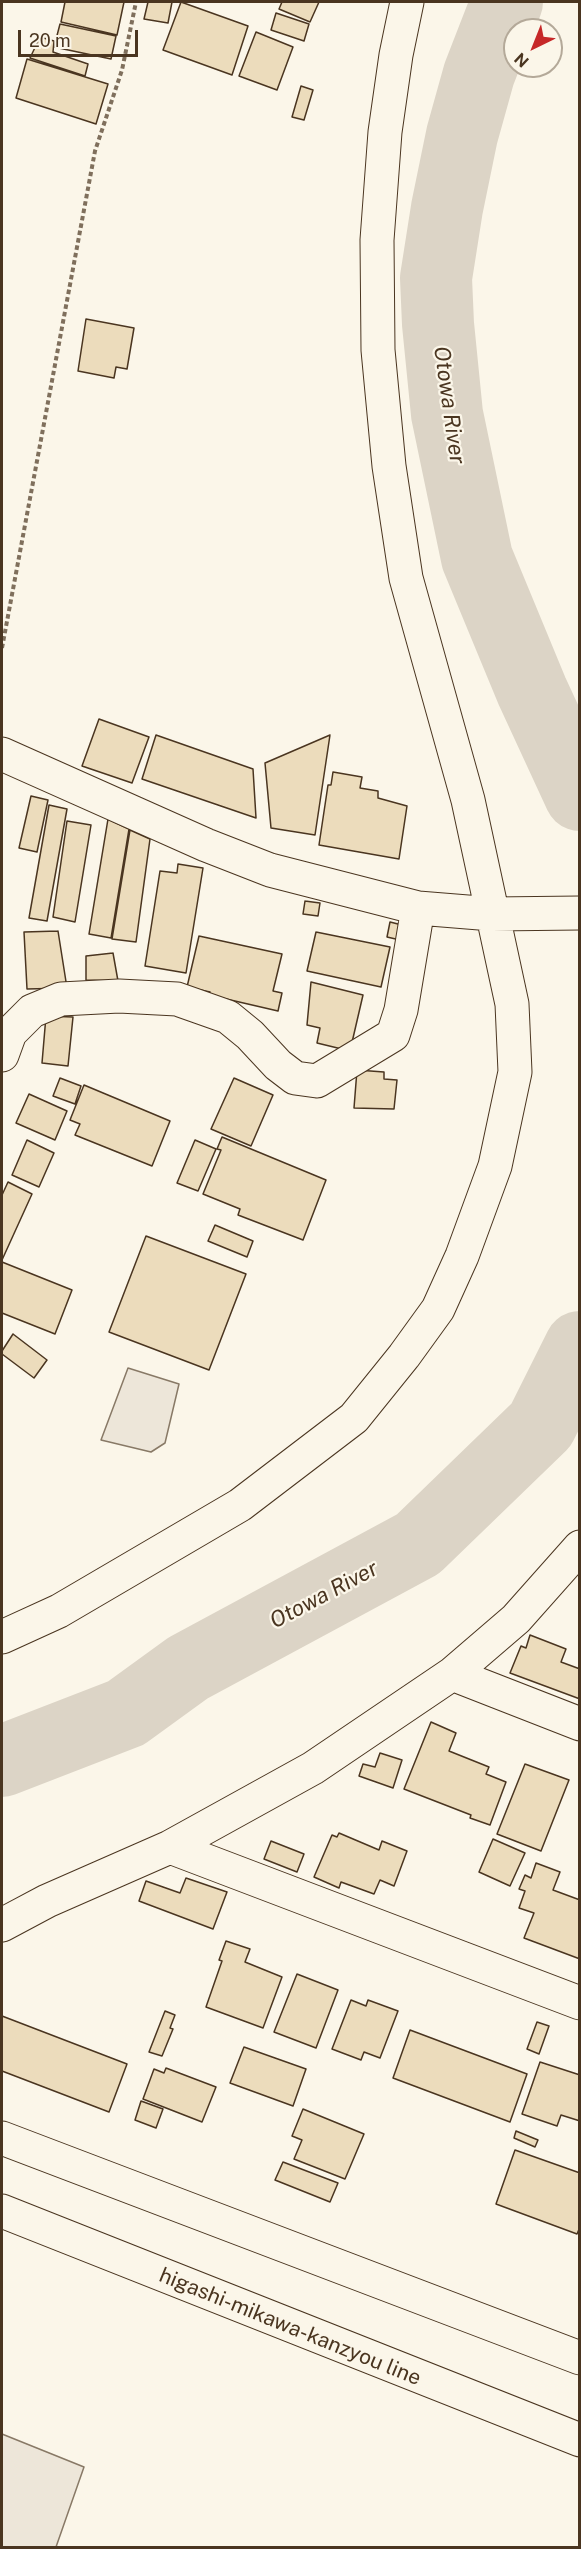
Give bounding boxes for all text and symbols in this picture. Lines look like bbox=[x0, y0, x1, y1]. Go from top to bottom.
scale bar bbox=[21, 18, 141, 56]
north arrow bbox=[503, 18, 563, 78]
text: 20 m bbox=[29, 30, 71, 51]
text: N bbox=[511, 49, 533, 71]
water label: Otowa River bbox=[428, 344, 470, 466]
water label: Otowa River bbox=[265, 1556, 383, 1634]
street label: higashi-mikawa-kanzyou line bbox=[155, 2263, 425, 2391]

